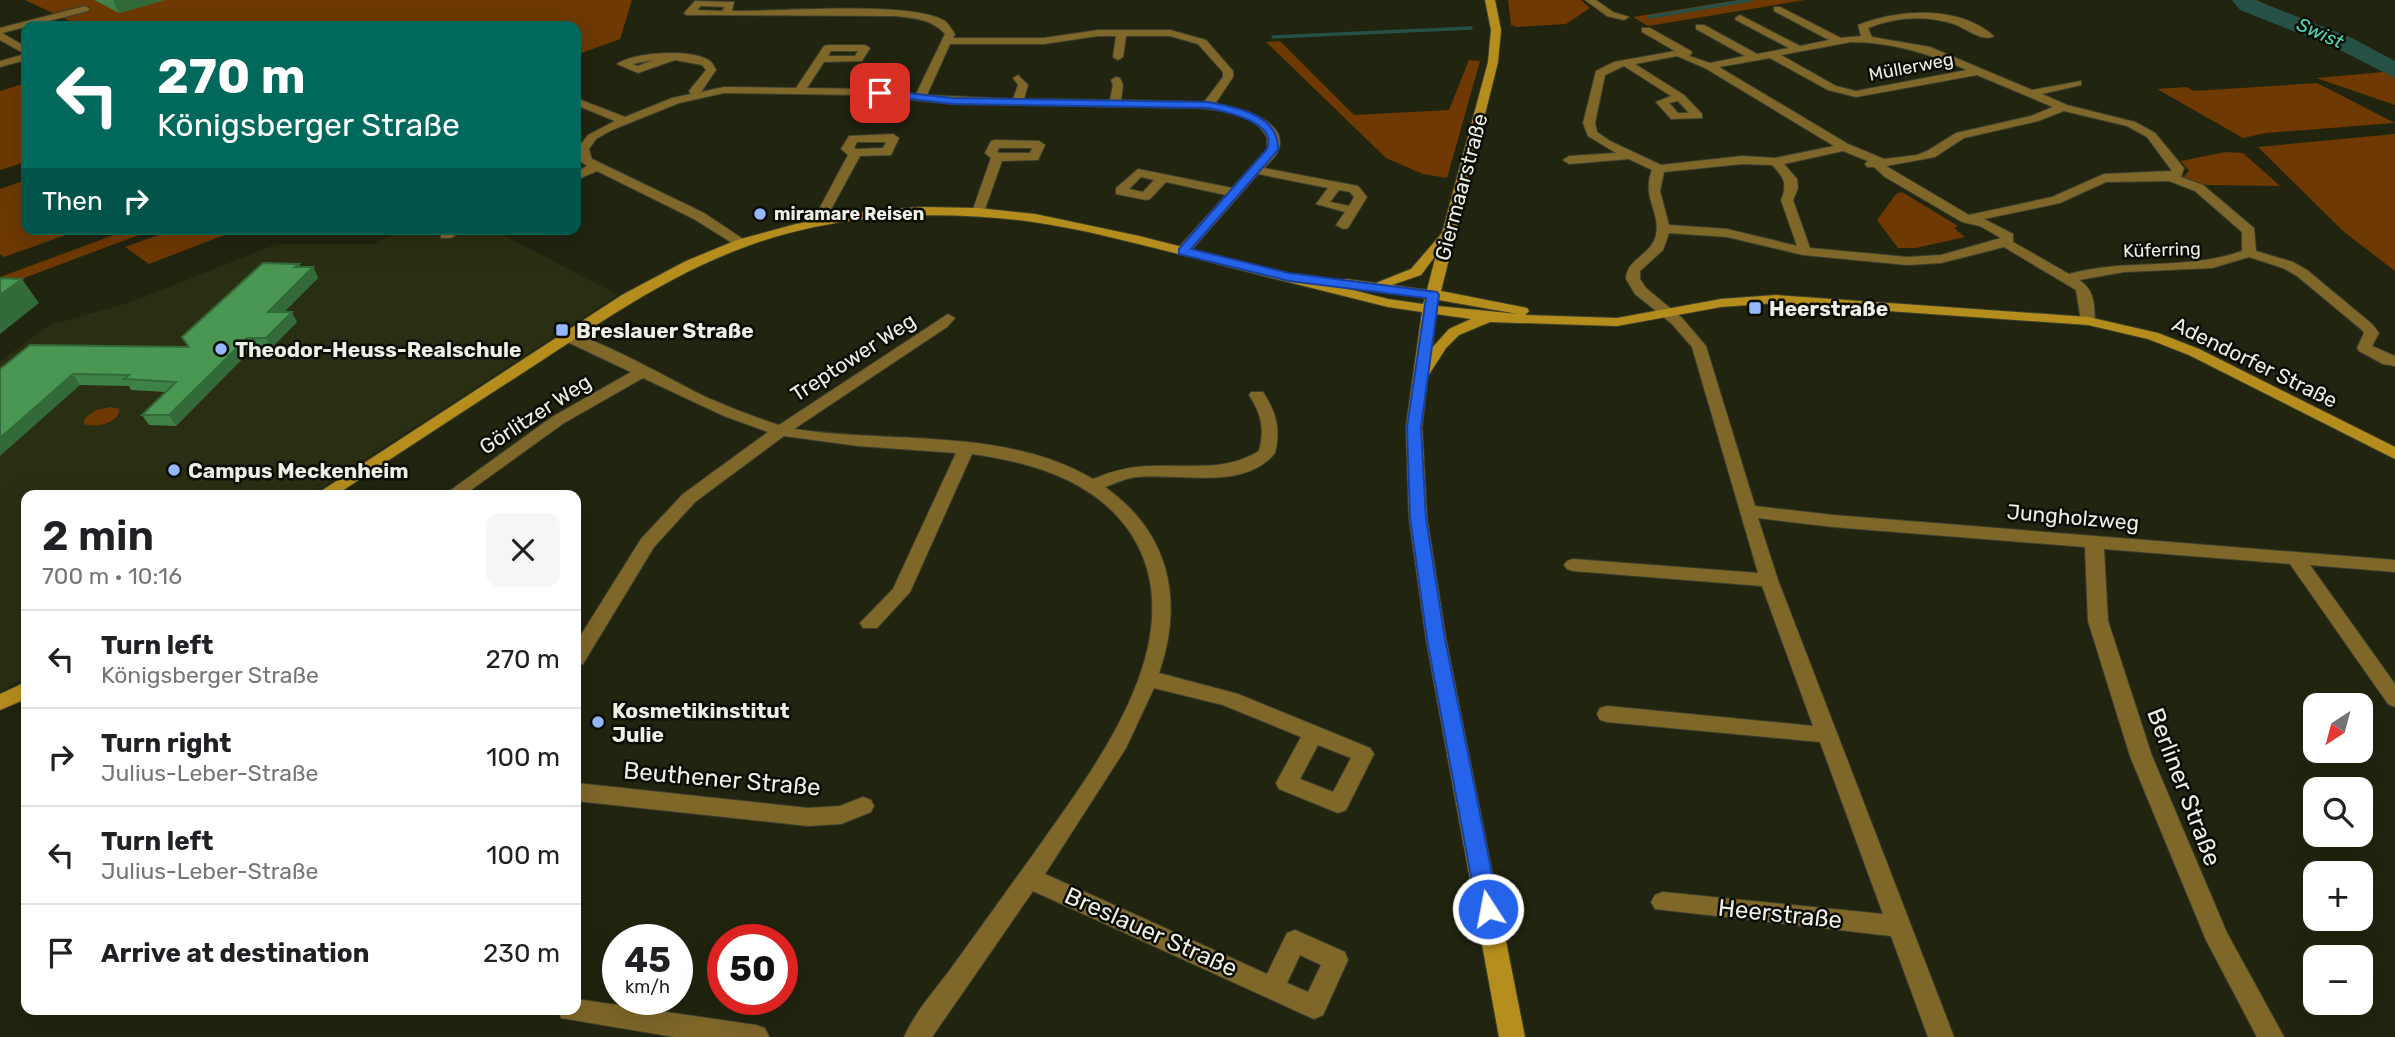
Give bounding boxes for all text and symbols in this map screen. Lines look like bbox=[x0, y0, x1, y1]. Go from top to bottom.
water label: Swist bbox=[2293, 13, 2348, 54]
text: 270 m bbox=[157, 47, 306, 105]
street label: Müllerweg bbox=[1867, 48, 1955, 86]
icon: left bbox=[42, 49, 133, 140]
pin bbox=[850, 63, 910, 123]
icon: arrive bbox=[861, 74, 899, 112]
text: Königsberger Straße bbox=[157, 106, 460, 144]
street label: Giermaarstraße bbox=[1429, 111, 1493, 263]
icon: right bbox=[117, 182, 155, 220]
text: Then bbox=[42, 186, 103, 217]
place label: miramare Reisen bbox=[774, 203, 924, 225]
marker: miramare Reisen bbox=[752, 206, 768, 222]
street label: Küferring bbox=[2123, 238, 2201, 262]
place label: Heerstraße bbox=[1769, 296, 1888, 321]
marker: Heerstraße bbox=[1747, 300, 1763, 316]
street label: Treptower Weg bbox=[786, 307, 920, 407]
street label: Adendorfer Straße bbox=[2168, 311, 2342, 413]
place label: Breslauer Straße bbox=[576, 318, 754, 343]
marker: Breslauer Straße bbox=[554, 322, 570, 338]
place label: Theodor-Heuss-Realschule bbox=[235, 337, 522, 362]
marker: Theodor-Heuss-Realschule bbox=[213, 341, 229, 357]
street label: Görlitzer Weg bbox=[475, 369, 595, 459]
place label: Campus Meckenheim bbox=[188, 458, 409, 483]
marker: Campus Meckenheim bbox=[166, 462, 182, 478]
street label: Jungholzweg bbox=[2006, 499, 2140, 535]
text: 2 min bbox=[42, 511, 154, 561]
button: close bbox=[486, 513, 560, 587]
text: 700 m · 10:16 bbox=[42, 562, 182, 590]
text: Turn left bbox=[101, 630, 213, 661]
icon: left bbox=[42, 640, 80, 678]
text: 270 m bbox=[485, 644, 560, 675]
text: Königsberger Straße bbox=[101, 661, 319, 689]
north arrow bbox=[2303, 693, 2373, 763]
map controls bbox=[2303, 693, 2373, 1015]
place label: Kosmetikinstitut Julie bbox=[612, 698, 790, 747]
street label: Berliner Straße bbox=[2141, 704, 2227, 870]
marker: Kosmetikinstitut Julie bbox=[590, 714, 606, 730]
text: Turn right bbox=[101, 728, 231, 759]
icon: right bbox=[42, 738, 80, 776]
text: 100 m bbox=[486, 742, 560, 773]
street label: Beuthener Straße bbox=[622, 756, 822, 802]
text: Julius-Leber-Straße bbox=[101, 759, 318, 787]
button: search bbox=[2303, 777, 2373, 847]
text: Turn left bbox=[101, 826, 213, 857]
icon: left bbox=[42, 836, 80, 874]
text: 100 m bbox=[486, 840, 560, 871]
text: Julius-Leber-Straße bbox=[101, 857, 318, 885]
button: + bbox=[2303, 861, 2373, 931]
position arrow bbox=[1451, 872, 1525, 946]
street label: Breslauer Straße bbox=[1060, 881, 1242, 983]
street label: Heerstraße bbox=[1717, 894, 1843, 934]
speed limit sign: 50 bbox=[707, 924, 798, 1015]
icon: arrive bbox=[42, 934, 80, 972]
text: Arrive at destination bbox=[101, 938, 369, 969]
text: 230 m bbox=[483, 938, 560, 969]
text: 45 bbox=[624, 939, 671, 981]
button: − bbox=[2303, 945, 2373, 1015]
text: km/h bbox=[625, 976, 670, 998]

